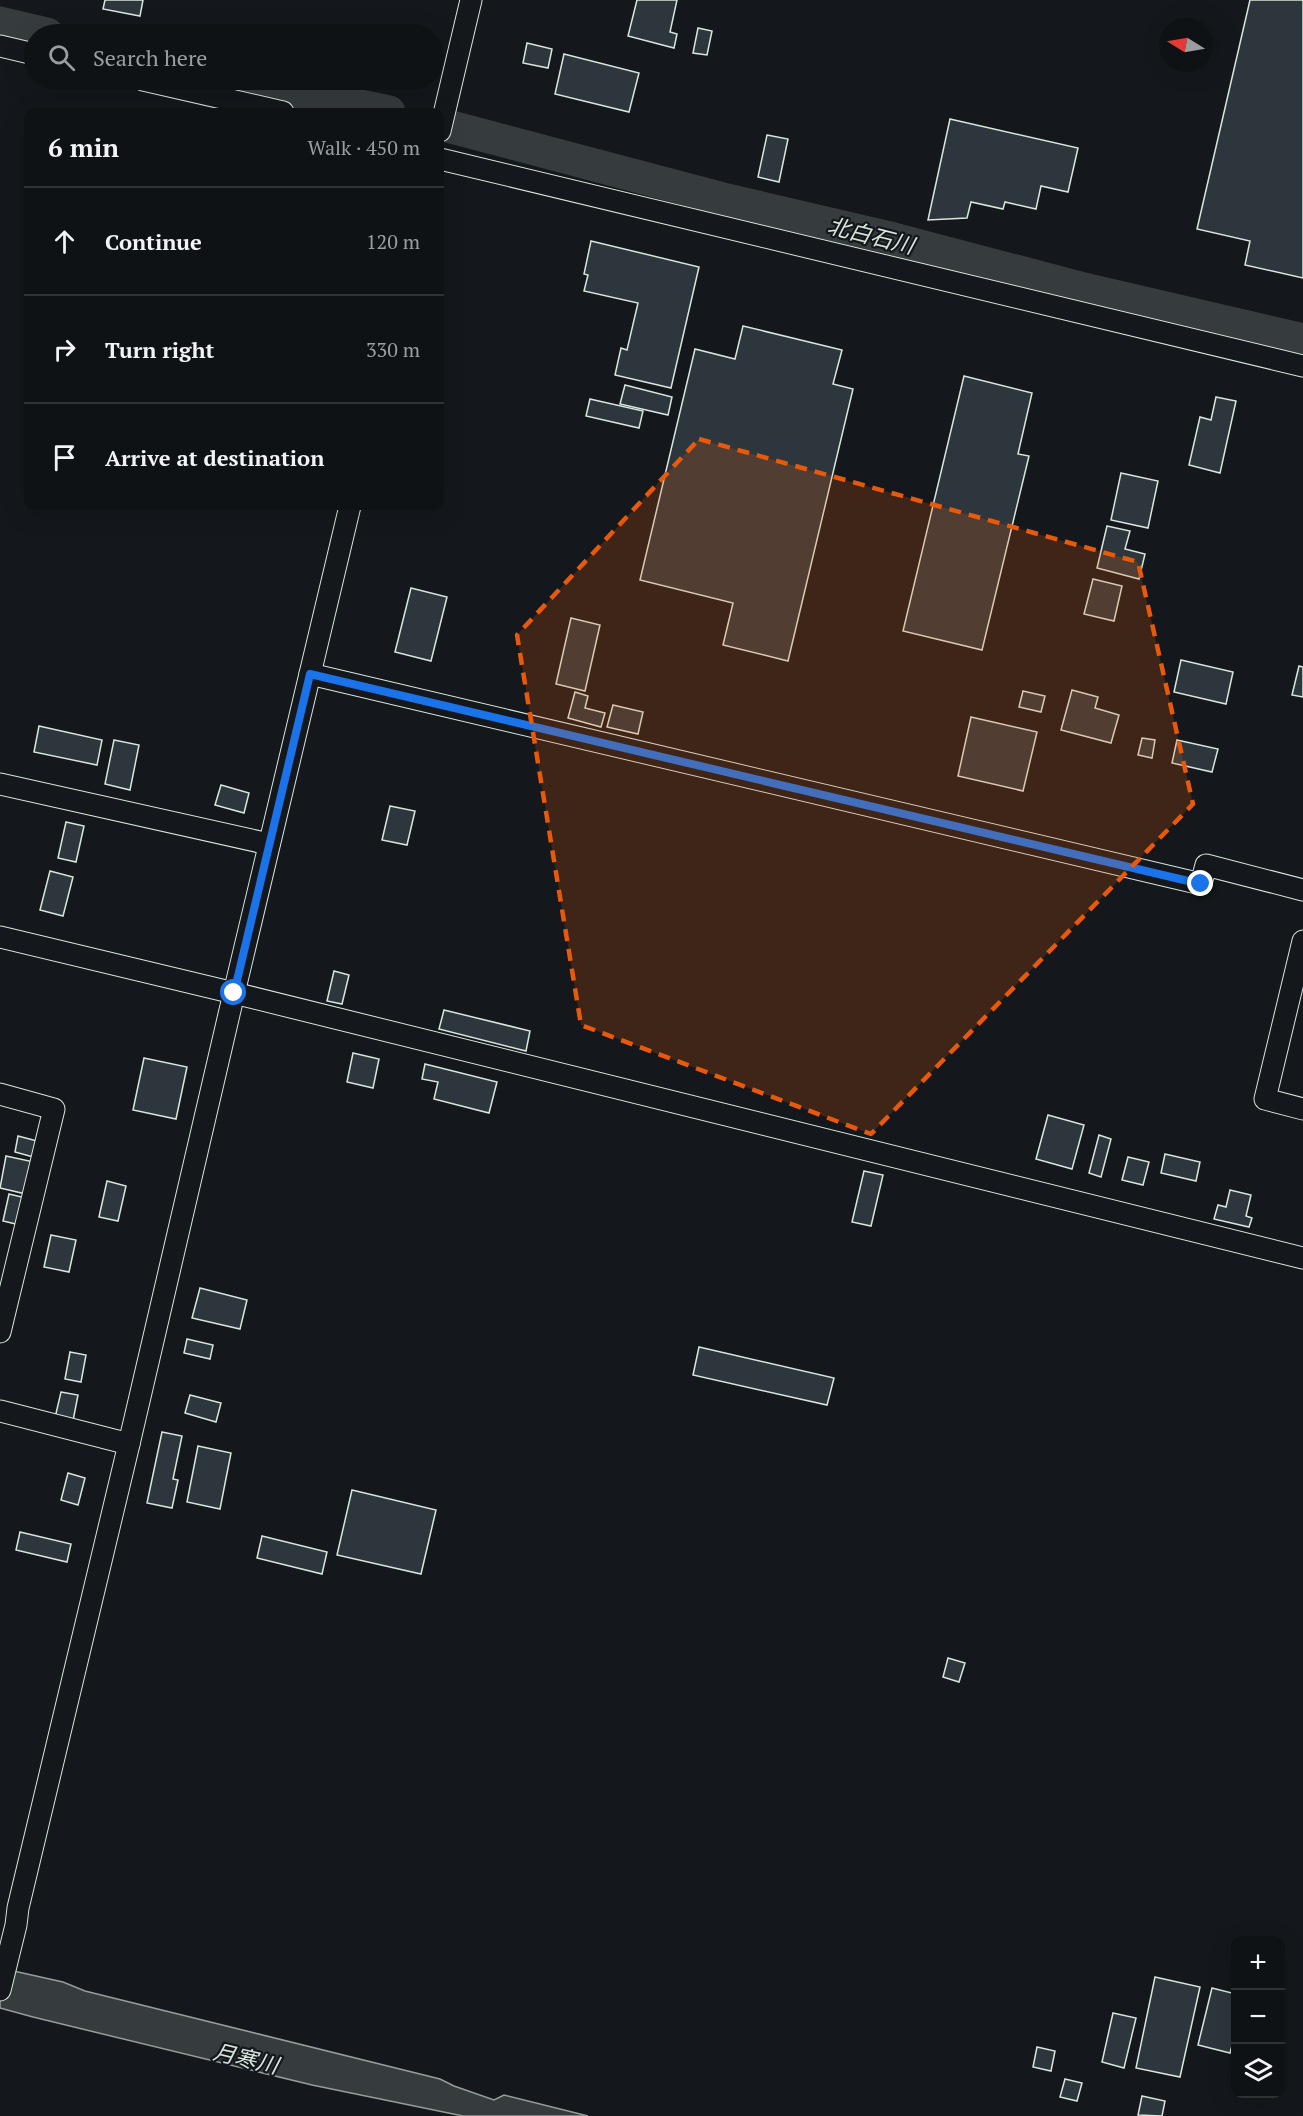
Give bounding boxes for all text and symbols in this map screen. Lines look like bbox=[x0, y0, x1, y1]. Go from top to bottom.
north arrow bbox=[1159, 18, 1213, 72]
search box bbox=[24, 24, 444, 90]
icon: search bbox=[45, 41, 78, 74]
text: Search here bbox=[93, 43, 207, 72]
text: 6 min bbox=[48, 130, 119, 164]
text: Walk · 450 m bbox=[308, 134, 420, 161]
water label: 北白石川 bbox=[825, 210, 919, 260]
icon: ahead bbox=[48, 225, 81, 258]
text: Continue bbox=[105, 227, 202, 256]
text: 120 m bbox=[366, 228, 420, 255]
icon: right bbox=[48, 333, 81, 366]
text: Turn right bbox=[105, 335, 214, 364]
text: 330 m bbox=[366, 336, 420, 363]
icon: arrive bbox=[48, 441, 81, 474]
text: Arrive at destination bbox=[105, 443, 324, 472]
route end bbox=[1187, 870, 1213, 896]
route start bbox=[220, 979, 246, 1005]
map controls bbox=[1231, 1936, 1285, 2098]
button: + bbox=[1231, 1936, 1285, 1990]
button: − bbox=[1231, 1990, 1285, 2044]
water label: 月寒川 bbox=[211, 2036, 283, 2080]
button: layers bbox=[1231, 2044, 1285, 2098]

